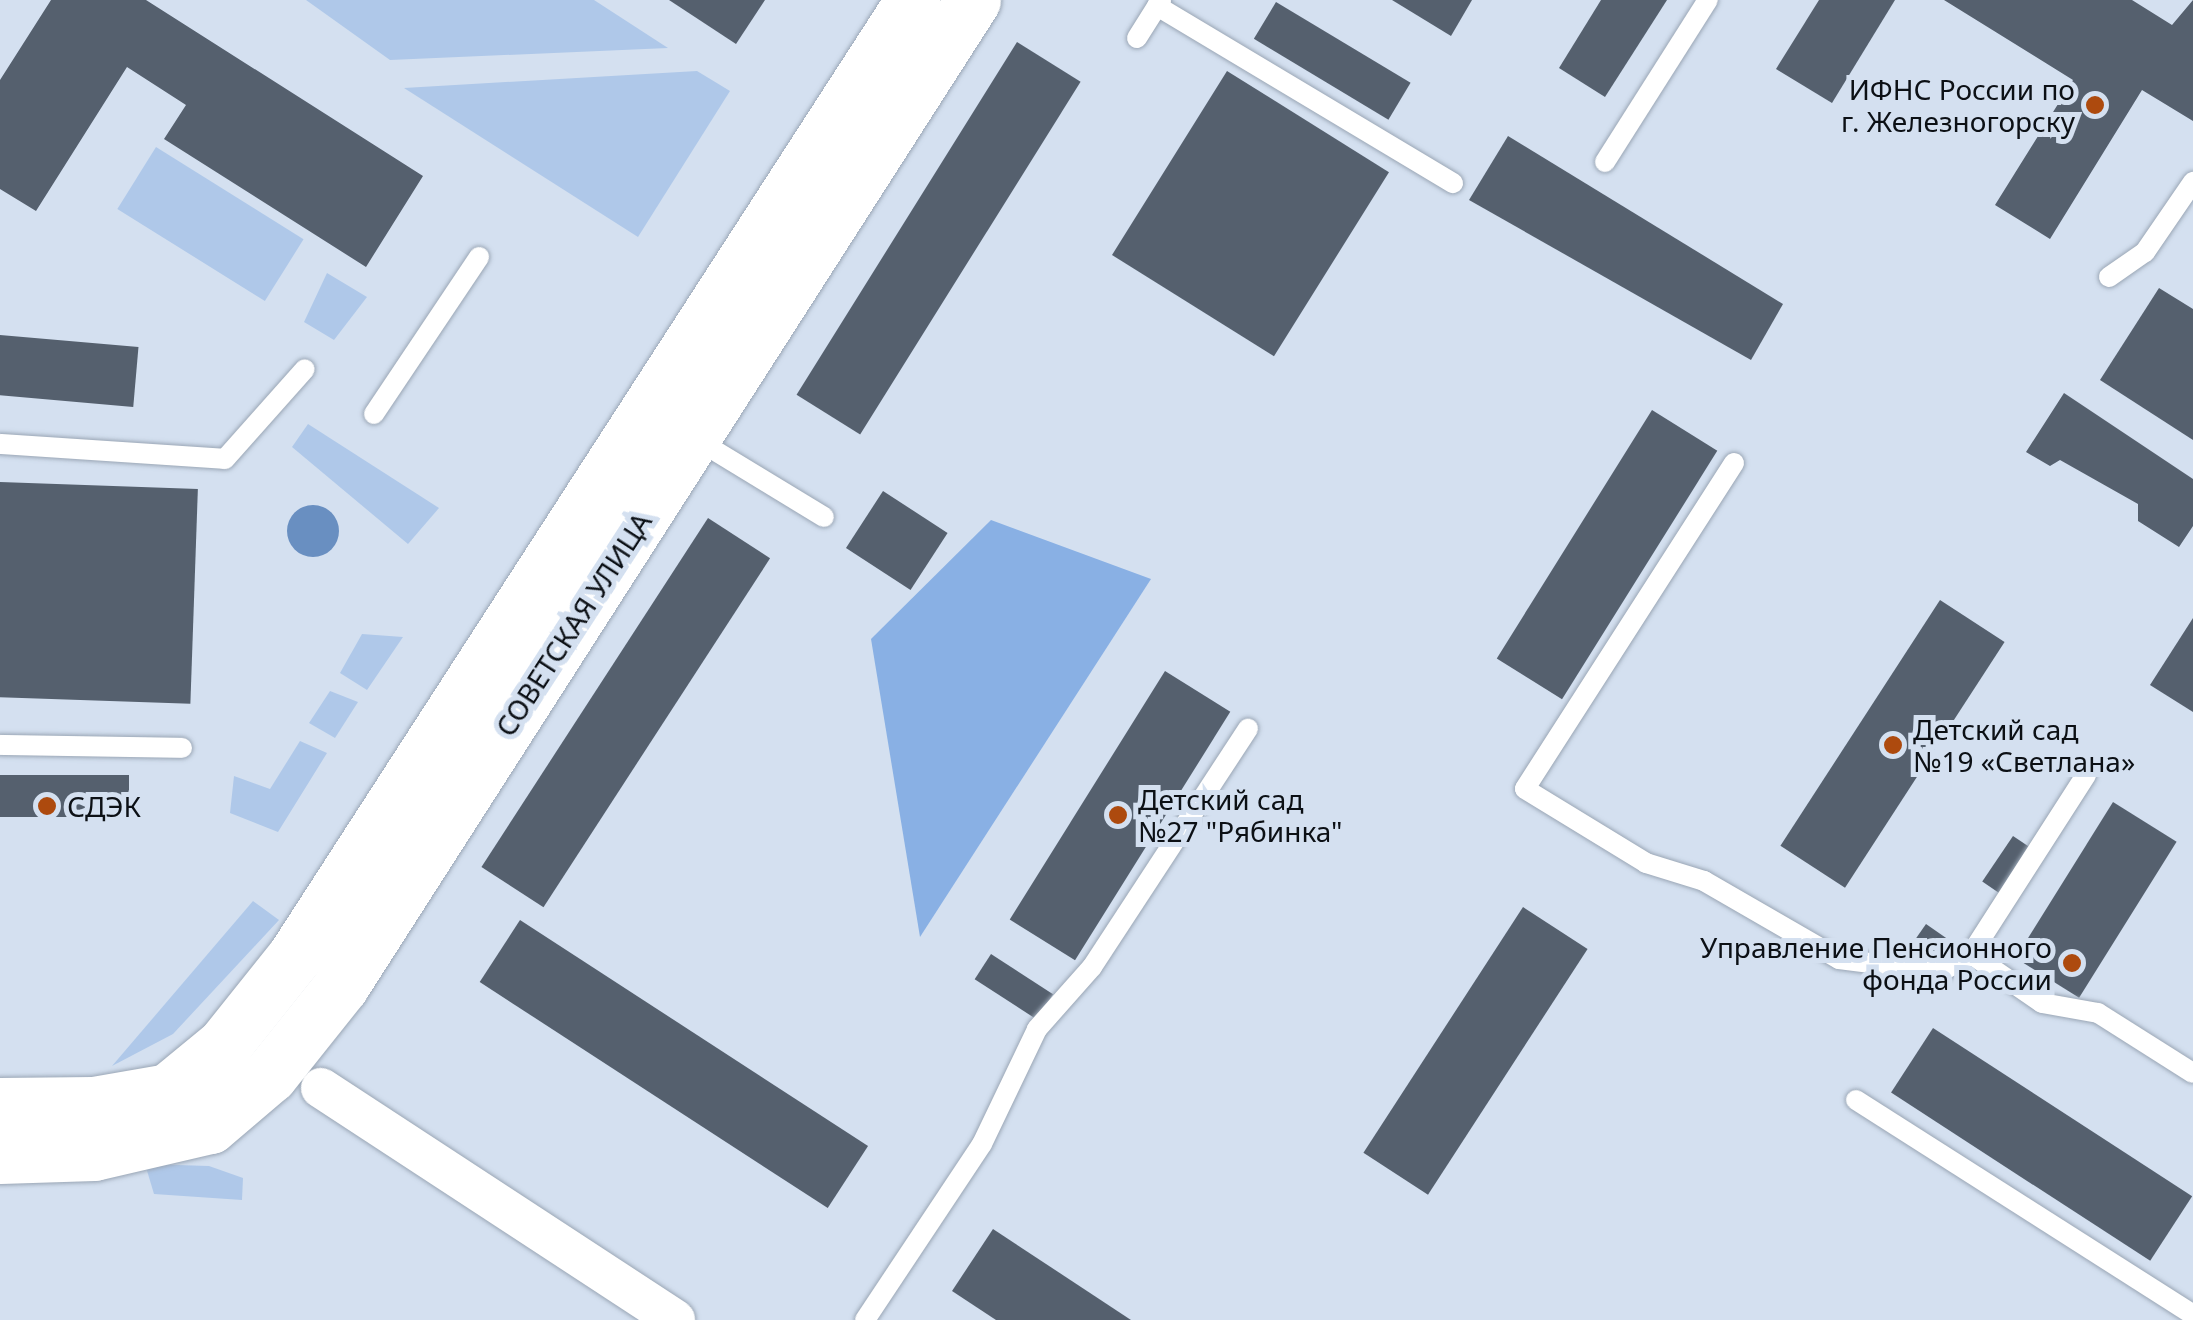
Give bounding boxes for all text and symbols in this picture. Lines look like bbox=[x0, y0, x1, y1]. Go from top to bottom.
place label: ИФНС России по г. Железногорску bbox=[1841, 72, 2075, 138]
marker: ИФНС России по г. Железногорску bbox=[2084, 94, 2106, 116]
street label: СОВЕТСКАЯ УЛИЦА bbox=[488, 506, 658, 742]
place label: Детский сад №19 «Светлана» bbox=[1913, 712, 2135, 778]
marker: Детский сад №19 «Светлана» bbox=[1882, 734, 1904, 756]
place label: Детский сад №27 "Рябинка" bbox=[1138, 782, 1342, 848]
place label: СДЭК bbox=[67, 789, 141, 823]
marker: СДЭК bbox=[36, 795, 58, 817]
marker: Детский сад №27 "Рябинка" bbox=[1107, 804, 1129, 826]
place label: Управление Пенсионного фонда России bbox=[1700, 930, 2052, 996]
marker: Управление Пенсионного фонда России bbox=[2061, 952, 2083, 974]

